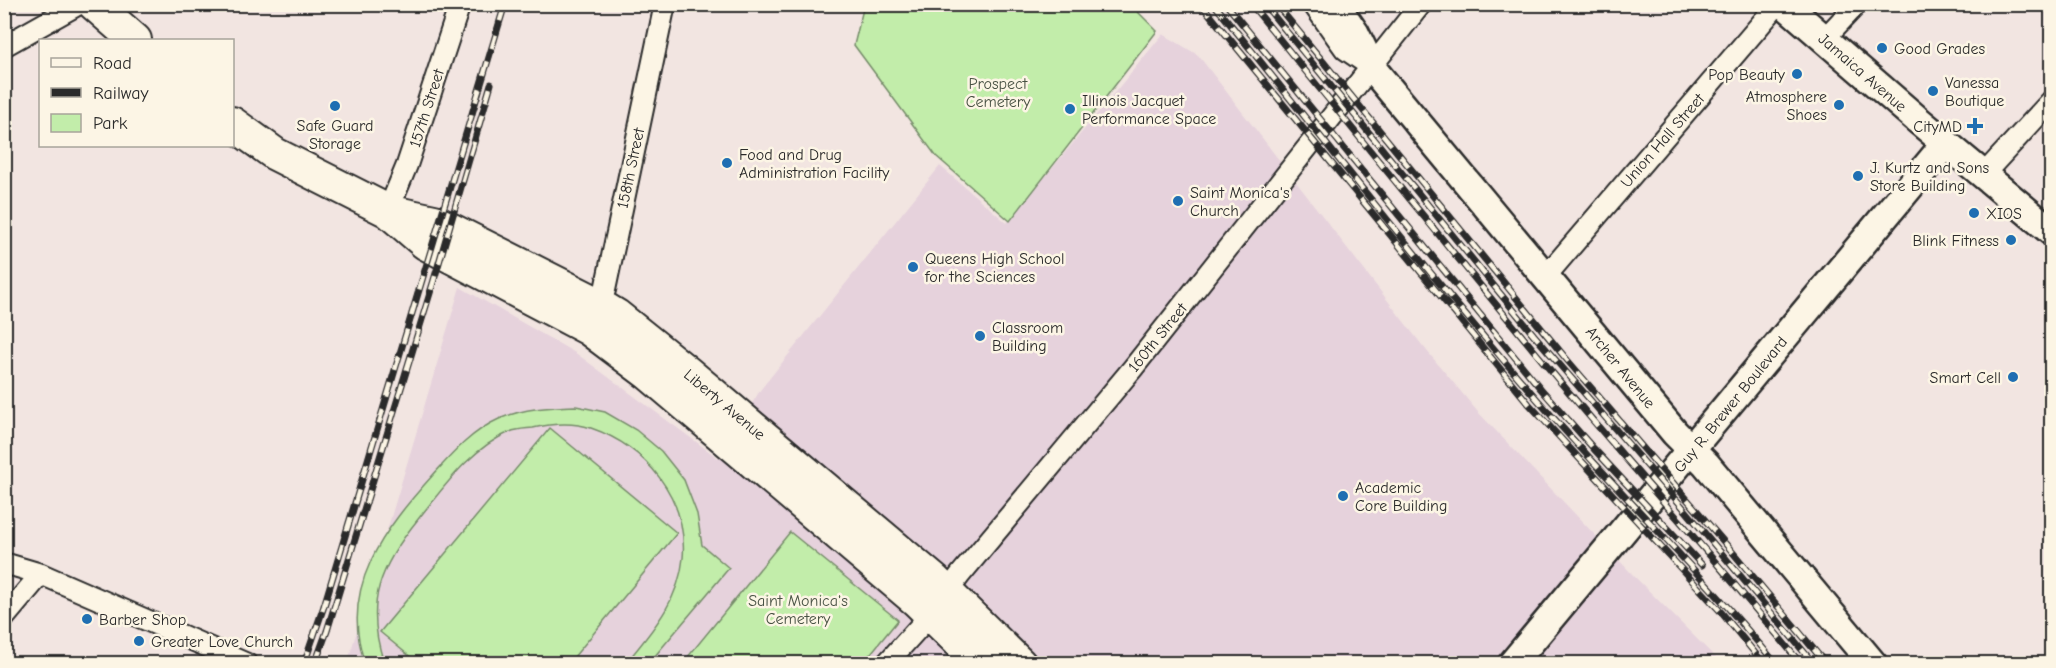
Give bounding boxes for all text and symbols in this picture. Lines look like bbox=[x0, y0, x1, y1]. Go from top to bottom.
street label: Jamaica Avenue bbox=[1815, 30, 1910, 116]
legend bbox=[39, 39, 234, 147]
place label: Good Grades bbox=[1894, 40, 1985, 58]
marker: Good Grades bbox=[1875, 41, 1889, 55]
text: Road bbox=[93, 53, 132, 74]
place label: Pop Beauty bbox=[1708, 66, 1786, 84]
street label: 157th Street bbox=[406, 67, 448, 150]
marker: Pop Beauty bbox=[1790, 67, 1804, 81]
place label: Vanessa Boutique bbox=[1945, 74, 2004, 110]
park label: Prospect Cemetery bbox=[966, 75, 1031, 111]
text: Railway bbox=[93, 83, 150, 104]
marker: Vanessa Boutique bbox=[1926, 84, 1940, 98]
place label: Atmosphere Shoes bbox=[1746, 88, 1827, 124]
street label: Union Hall Street bbox=[1617, 90, 1709, 191]
place label: Illinois Jacquet Performance Space bbox=[1082, 92, 1216, 128]
marker: Atmosphere Shoes bbox=[1832, 98, 1846, 112]
marker: Safe Guard Storage bbox=[328, 99, 342, 113]
marker: Illinois Jacquet Performance Space bbox=[1063, 102, 1077, 116]
text: Park bbox=[93, 113, 128, 134]
place label: Safe Guard Storage bbox=[297, 117, 373, 153]
marker: CityMD bbox=[1966, 117, 1984, 135]
place label: CityMD bbox=[1913, 118, 1962, 136]
street label: 158th Street bbox=[614, 126, 648, 210]
place label: Food and Drug Administration Facility bbox=[739, 146, 890, 182]
marker: Food and Drug Administration Facility bbox=[720, 156, 734, 170]
place label: J. Kurtz and Sons Store Building bbox=[1870, 159, 1990, 195]
marker: J. Kurtz and Sons Store Building bbox=[1851, 169, 1865, 183]
place label: Saint Monica's Church bbox=[1190, 184, 1290, 220]
marker: Saint Monica's Church bbox=[1171, 194, 1185, 208]
place label: XIOS bbox=[1986, 205, 2022, 223]
marker: XIOS bbox=[1967, 206, 1981, 220]
place label: Blink Fitness bbox=[1912, 232, 1999, 250]
marker: Blink Fitness bbox=[2004, 233, 2018, 247]
place label: Queens High School for the Sciences bbox=[924, 250, 1065, 286]
marker: Queens High School for the Sciences bbox=[906, 260, 920, 274]
street label: 160th Street bbox=[1125, 299, 1191, 376]
place label: Classroom Building bbox=[992, 319, 1063, 355]
street label: Archer Avenue bbox=[1582, 323, 1659, 412]
marker: Classroom Building bbox=[973, 329, 987, 343]
street label: Guy R. Brewer Boulevard bbox=[1670, 333, 1791, 476]
street label: Liberty Avenue bbox=[680, 366, 769, 444]
place label: Smart Cell bbox=[1930, 369, 2001, 387]
marker: Smart Cell bbox=[2006, 370, 2020, 384]
place label: Academic Core Building bbox=[1355, 479, 1447, 515]
marker: Academic Core Building bbox=[1336, 489, 1350, 503]
park label: Saint Monica's Cemetery bbox=[748, 592, 848, 628]
place label: Barber Shop bbox=[99, 611, 186, 629]
marker: Barber Shop bbox=[80, 612, 94, 626]
place label: Greater Love Church bbox=[151, 633, 293, 651]
marker: Greater Love Church bbox=[132, 634, 146, 648]

